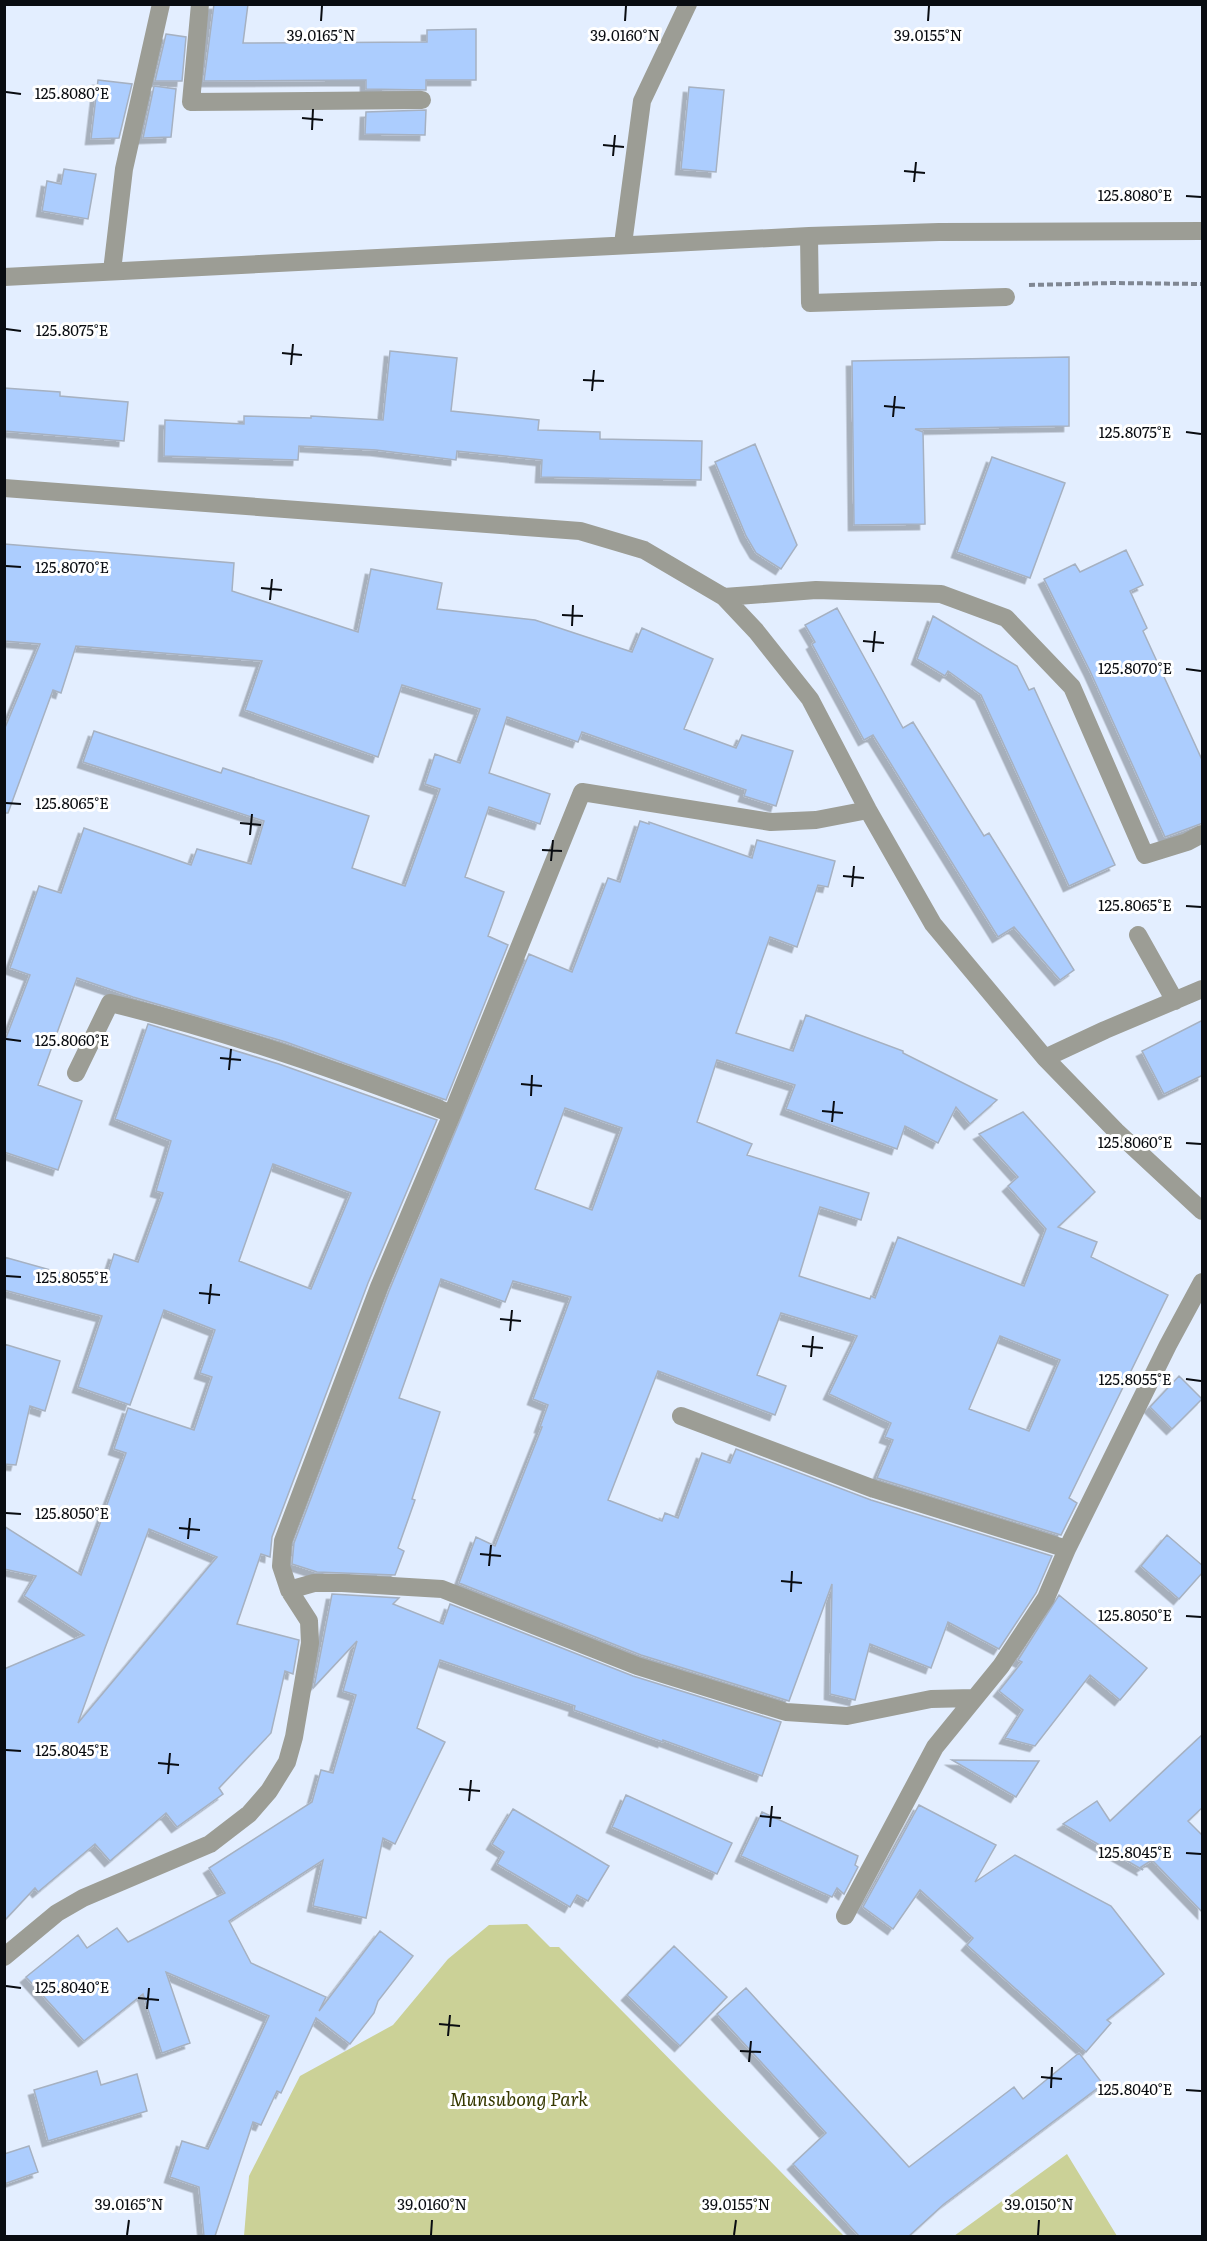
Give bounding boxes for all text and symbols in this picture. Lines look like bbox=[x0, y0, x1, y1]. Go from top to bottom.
text: 39.0165°N bbox=[287, 23, 355, 46]
text: 39.0160°N bbox=[590, 23, 660, 46]
text: 39.0155°N bbox=[894, 23, 962, 46]
text: 125.8080°E bbox=[35, 81, 109, 104]
text: 125.8080°E bbox=[1098, 183, 1172, 206]
text: 125.8075°E bbox=[36, 318, 108, 341]
text: 125.8075°E bbox=[1099, 420, 1171, 443]
text: 125.8070°E bbox=[35, 555, 109, 578]
text: 125.8070°E bbox=[1098, 656, 1172, 679]
text: 125.8065°E bbox=[35, 791, 109, 814]
text: 125.8065°E bbox=[1098, 893, 1172, 916]
text: 125.8060°E bbox=[35, 1028, 109, 1051]
text: 125.8060°E bbox=[1098, 1130, 1172, 1153]
text: 125.8055°E bbox=[36, 1265, 109, 1288]
text: 125.8055°E bbox=[1099, 1367, 1172, 1390]
text: 125.8050°E bbox=[35, 1501, 109, 1524]
text: 125.8050°E bbox=[1098, 1603, 1172, 1626]
text: 125.8045°E bbox=[35, 1738, 109, 1761]
text: 125.8045°E bbox=[1098, 1840, 1172, 1863]
text: 125.8040°E bbox=[35, 1975, 109, 1998]
text: 125.8040°E bbox=[1098, 2077, 1172, 2100]
park label: Munsubong Park bbox=[450, 2085, 588, 2112]
text: 39.0165°N bbox=[95, 2192, 163, 2215]
text: 39.0160°N bbox=[397, 2192, 467, 2215]
text: 39.0155°N bbox=[702, 2192, 770, 2215]
text: 39.0150°N bbox=[1004, 2192, 1074, 2215]

